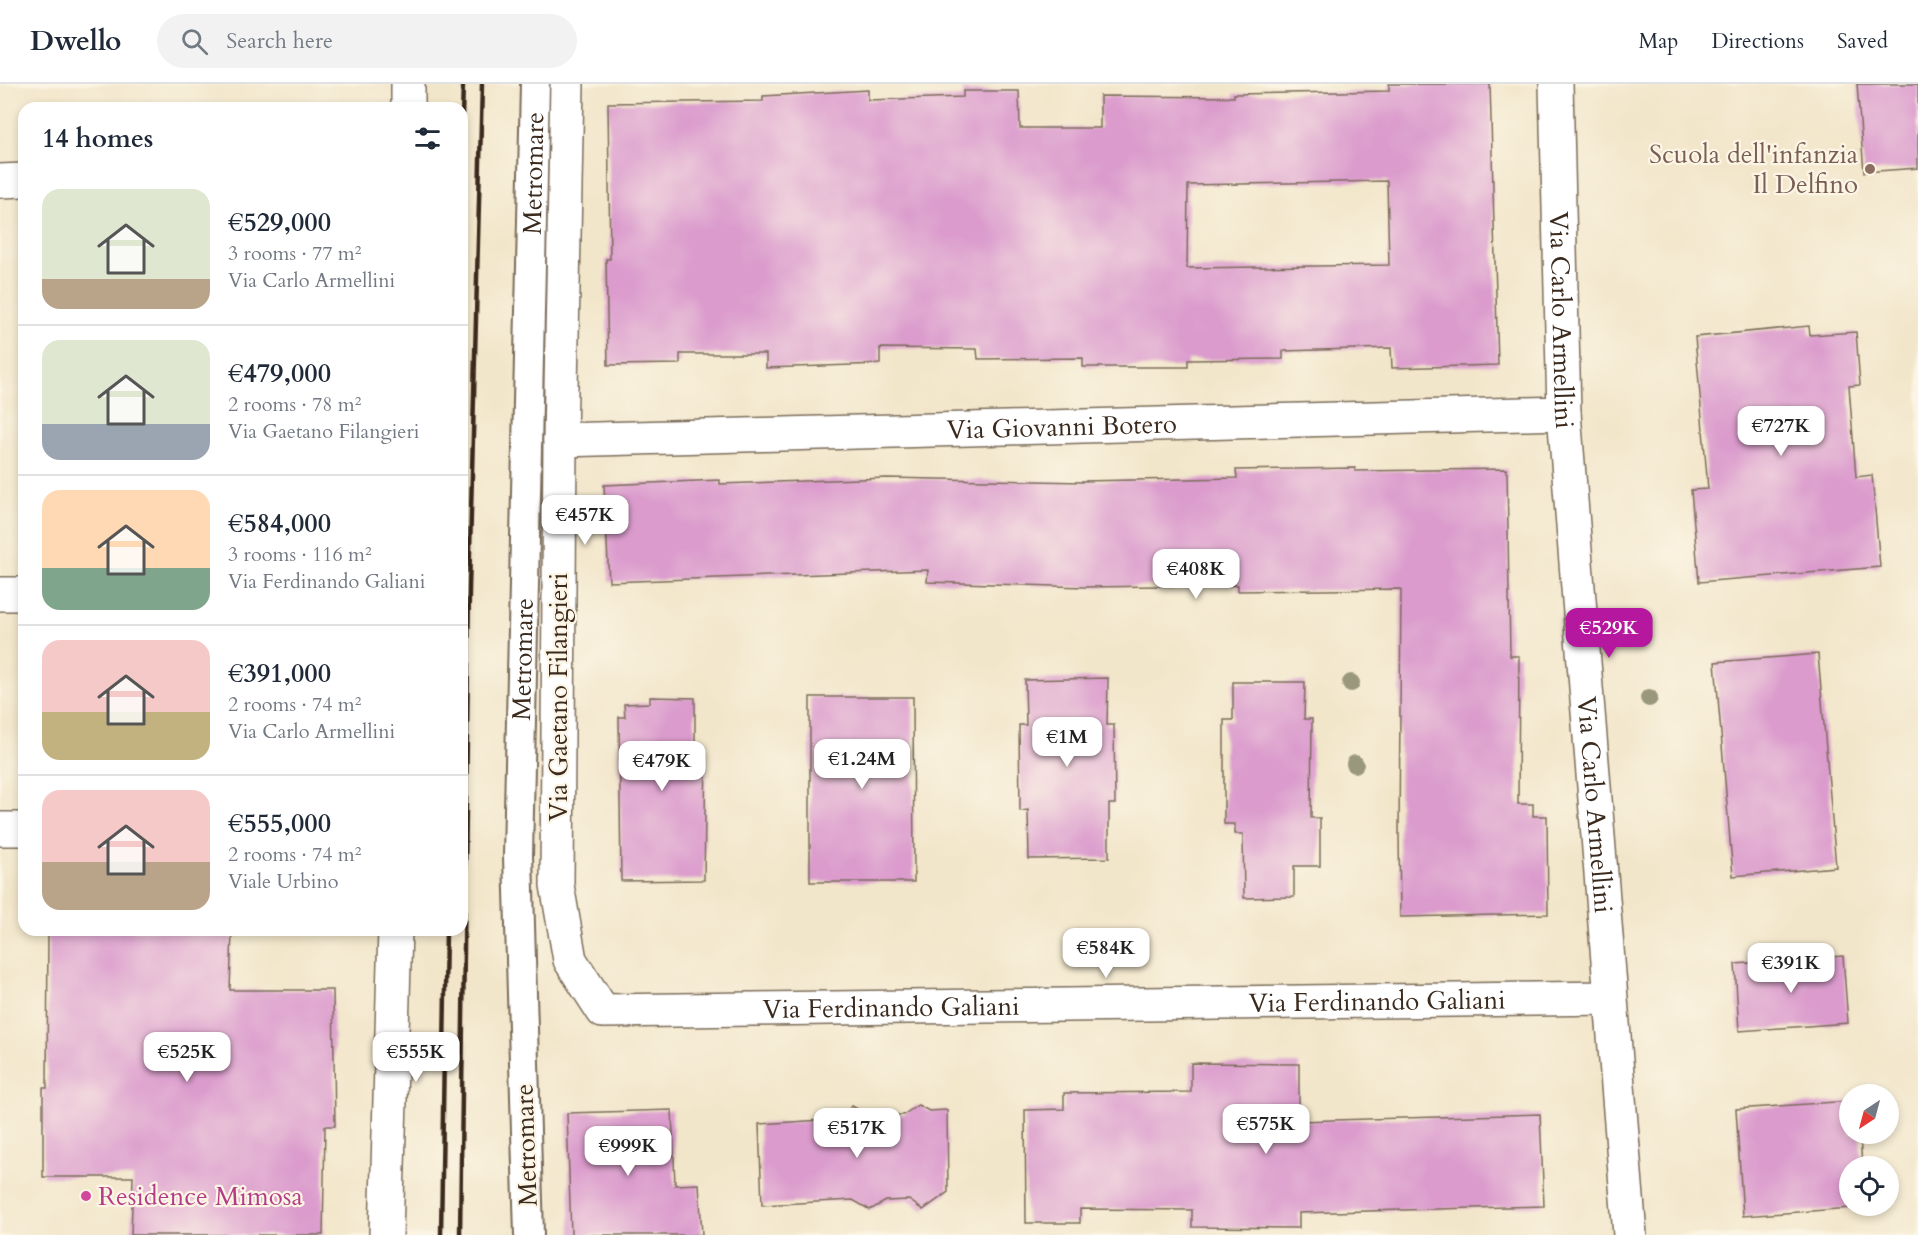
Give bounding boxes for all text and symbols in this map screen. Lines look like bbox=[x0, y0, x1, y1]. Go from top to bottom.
search box bbox=[157, 14, 577, 68]
text: Dwello bbox=[30, 22, 121, 60]
icon: search bbox=[178, 25, 211, 58]
text: Search here bbox=[226, 26, 333, 56]
text: Map bbox=[1638, 27, 1678, 56]
text: Directions bbox=[1711, 27, 1804, 56]
text: Saved bbox=[1837, 27, 1888, 56]
street label: Metromare bbox=[514, 112, 552, 235]
text: 14 homes bbox=[42, 121, 153, 156]
icon: filters bbox=[411, 122, 444, 155]
place label: Scuola dell'infanzia Il Delfino bbox=[1649, 137, 1858, 202]
marker: Scuola dell'infanzia Il Delfino bbox=[1863, 162, 1877, 176]
text: €529,000 bbox=[228, 205, 331, 240]
street label: Via Carlo Armellini bbox=[1542, 211, 1583, 430]
icon: home bbox=[90, 213, 162, 285]
text: 3 rooms · 77 m² bbox=[228, 240, 361, 267]
text: Via Carlo Armellini bbox=[228, 267, 395, 294]
text: €479,000 bbox=[228, 356, 331, 391]
icon: home bbox=[90, 364, 162, 436]
text: 2 rooms · 78 m² bbox=[228, 391, 361, 418]
street label: Via Giovanni Botero bbox=[946, 406, 1177, 447]
pin: €727K bbox=[1739, 406, 1823, 457]
text: €727K bbox=[1752, 412, 1810, 439]
text: Via Gaetano Filangieri bbox=[228, 418, 419, 445]
pin: €457K bbox=[543, 495, 627, 546]
text: €457K bbox=[556, 501, 614, 528]
text: €584,000 bbox=[228, 506, 331, 541]
icon: home bbox=[90, 514, 162, 586]
text: 3 rooms · 116 m² bbox=[228, 541, 372, 568]
pin: €408K bbox=[1154, 549, 1238, 600]
text: €408K bbox=[1167, 555, 1225, 582]
text: Via Ferdinando Galiani bbox=[228, 568, 425, 595]
street label: Via Gaetano Filangieri bbox=[541, 573, 576, 821]
street label: Metromare bbox=[503, 598, 541, 721]
pin: €529K bbox=[1567, 608, 1651, 659]
text: €529K bbox=[1580, 614, 1638, 641]
text: €391,000 bbox=[228, 656, 331, 691]
icon: home bbox=[90, 664, 162, 736]
text: 2 rooms · 74 m² bbox=[228, 691, 361, 718]
street label: Via Carlo Armellini bbox=[1569, 695, 1622, 914]
pin: €1M bbox=[1038, 717, 1096, 768]
text: Via Carlo Armellini bbox=[228, 718, 395, 745]
text: €1M bbox=[1046, 723, 1088, 750]
pin: €1.24M bbox=[813, 739, 911, 790]
pin: €479K bbox=[620, 741, 704, 792]
text: €1.24M bbox=[828, 745, 896, 772]
text: €479K bbox=[633, 747, 691, 774]
text: €555,000 bbox=[228, 806, 331, 841]
icon: home bbox=[90, 814, 162, 886]
text: 2 rooms · 74 m² bbox=[228, 841, 361, 868]
text: Viale Urbino bbox=[228, 868, 339, 895]
pin: €584K bbox=[1064, 928, 1148, 979]
text: €584K bbox=[1077, 934, 1135, 961]
pin: €391K bbox=[1749, 943, 1833, 994]
text: €391K bbox=[1762, 949, 1820, 976]
street label: Via Ferdinando Galiani bbox=[1248, 982, 1506, 1020]
street label: Via Ferdinando Galiani bbox=[762, 988, 1020, 1026]
pin: €525K bbox=[145, 1032, 229, 1083]
pin: €555K bbox=[374, 1032, 458, 1083]
text: €525K bbox=[158, 1038, 216, 1065]
text: €555K bbox=[387, 1038, 445, 1065]
street label: Metromare bbox=[506, 1083, 546, 1207]
north arrow bbox=[1839, 1084, 1899, 1144]
map controls bbox=[1839, 1084, 1899, 1216]
pin: €575K bbox=[1224, 1104, 1308, 1155]
pin: €517K bbox=[815, 1108, 899, 1159]
text: €575K bbox=[1237, 1110, 1295, 1137]
text: €517K bbox=[828, 1114, 886, 1141]
pin: €999K bbox=[586, 1126, 670, 1177]
text: €999K bbox=[599, 1132, 657, 1159]
button: locate bbox=[1839, 1156, 1899, 1216]
place label: Residence Mimosa bbox=[98, 1179, 303, 1214]
marker: Residence Mimosa bbox=[79, 1189, 93, 1203]

